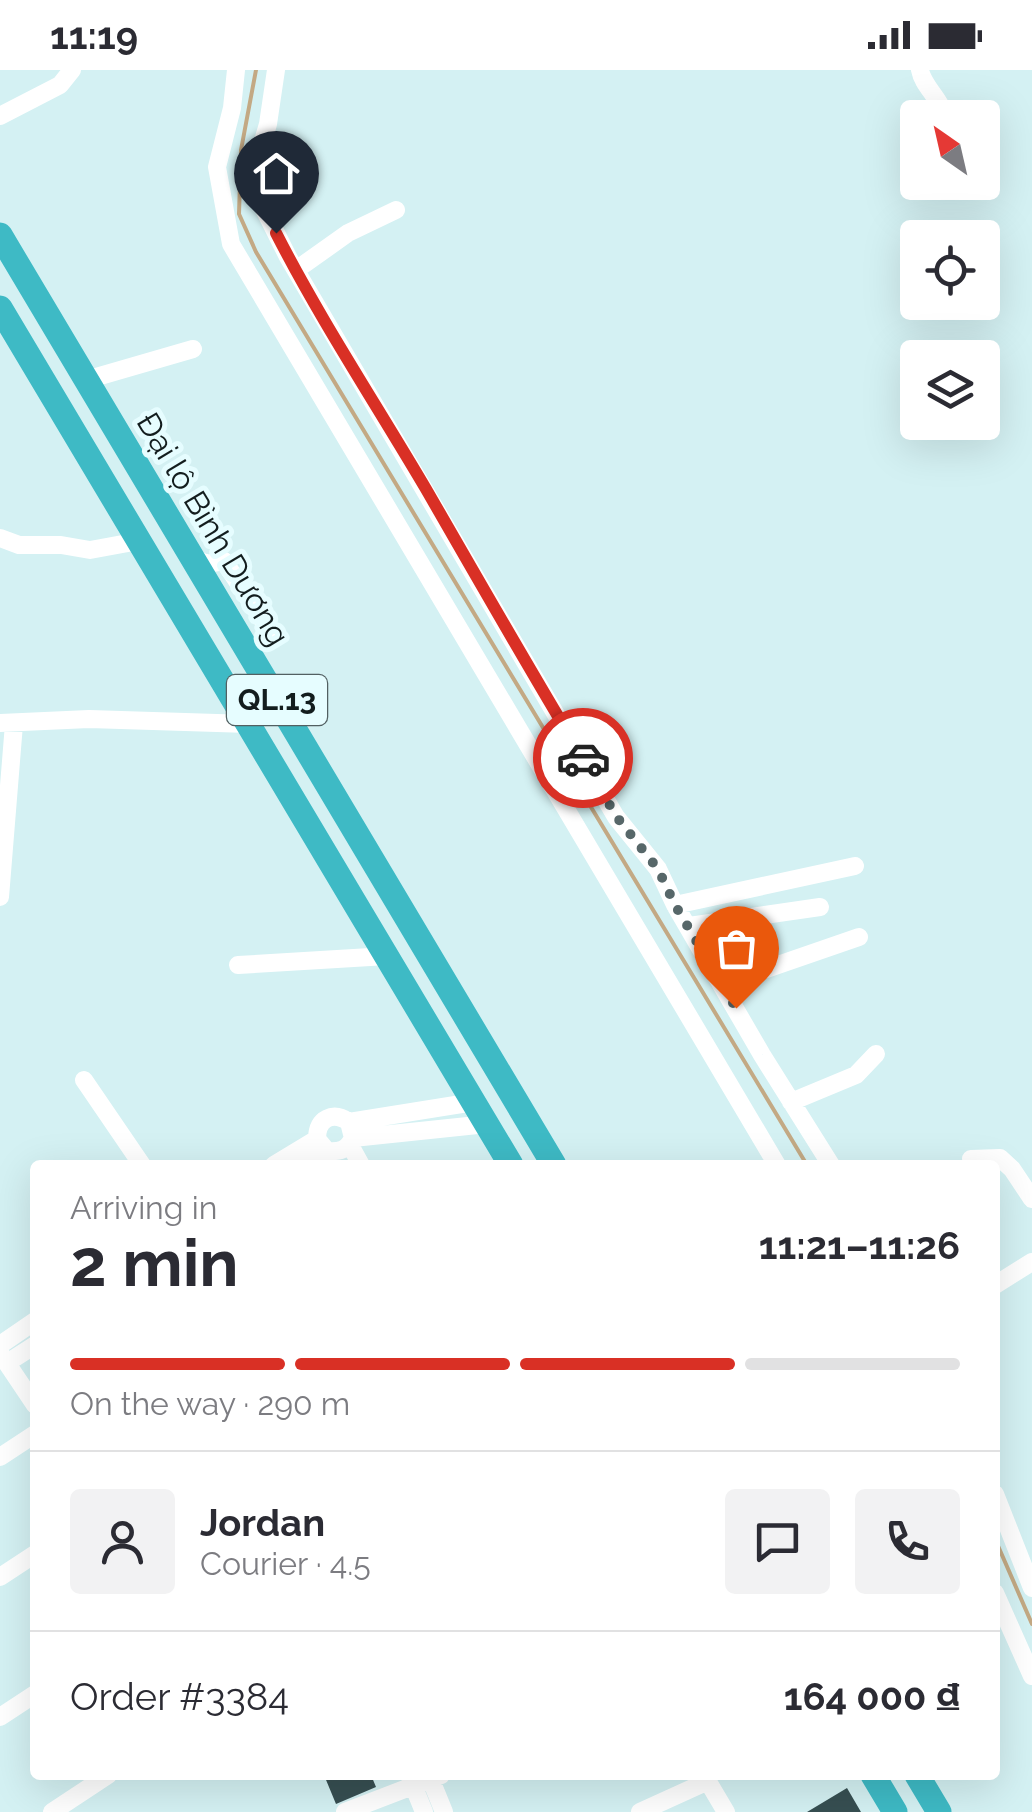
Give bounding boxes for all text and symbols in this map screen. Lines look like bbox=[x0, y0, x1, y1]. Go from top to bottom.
text: 11:19 bbox=[50, 13, 138, 58]
north arrow bbox=[900, 100, 1000, 200]
map controls bbox=[900, 100, 1000, 440]
pin bbox=[234, 131, 319, 234]
icon: home bbox=[249, 146, 304, 201]
button: locate bbox=[900, 220, 1000, 320]
button: layers bbox=[900, 340, 1000, 440]
street label: Đại lộ Bình Dương bbox=[129, 406, 297, 652]
road number: QL.13 bbox=[227, 675, 327, 725]
courier bbox=[533, 708, 633, 808]
icon: car bbox=[556, 731, 611, 786]
pin bbox=[694, 906, 779, 1009]
icon: bag bbox=[709, 921, 764, 976]
text: Arriving in bbox=[70, 1189, 217, 1226]
text: 11:21–11:26 bbox=[759, 1223, 960, 1268]
text: 2 min bbox=[70, 1225, 239, 1301]
text: On the way · 290 m bbox=[70, 1385, 350, 1422]
button: person bbox=[70, 1489, 175, 1594]
button: chat bbox=[725, 1489, 830, 1594]
button: phone bbox=[855, 1489, 960, 1594]
text: Jordan bbox=[200, 1500, 325, 1545]
text: Courier · 4.5 bbox=[200, 1545, 371, 1582]
text: Order #3384 bbox=[70, 1674, 289, 1719]
text: 164 000 ₫ bbox=[784, 1674, 960, 1719]

